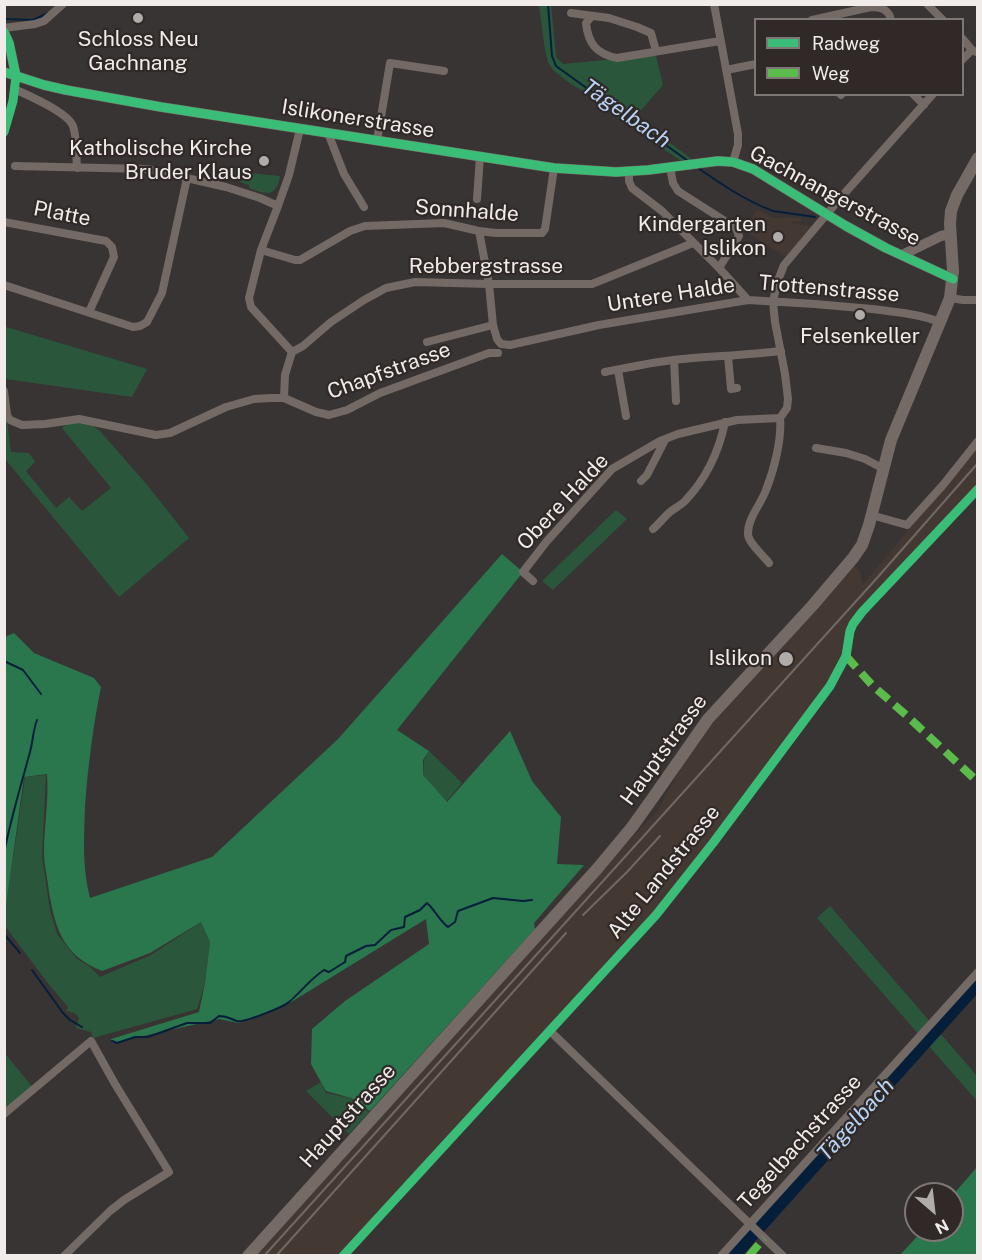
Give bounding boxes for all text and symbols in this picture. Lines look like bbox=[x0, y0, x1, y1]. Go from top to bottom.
marker: Schloss Neu Gachnang bbox=[131, 11, 145, 25]
legend bbox=[754, 18, 964, 96]
place label: Schloss Neu Gachnang bbox=[77, 27, 199, 77]
text: Radweg bbox=[812, 33, 880, 54]
text: Weg bbox=[812, 63, 850, 84]
water label: Tägelbach bbox=[576, 74, 676, 154]
street label: Islikonerstrasse bbox=[280, 94, 436, 144]
place label: Katholische Kirche Bruder Klaus bbox=[69, 136, 252, 186]
street label: Gachnangerstrasse bbox=[745, 140, 925, 252]
marker: Katholische Kirche Bruder Klaus bbox=[257, 154, 271, 168]
street label: Sonnhalde bbox=[414, 195, 520, 227]
street label: Platte bbox=[31, 196, 93, 232]
place label: Kindergarten Islikon bbox=[638, 212, 766, 262]
marker: Kindergarten Islikon bbox=[771, 230, 785, 244]
street label: Rebbergstrasse bbox=[409, 254, 563, 280]
street label: Trottenstrasse bbox=[758, 270, 900, 308]
street label: Untere Halde bbox=[605, 272, 737, 318]
marker: Felsenkeller bbox=[853, 308, 867, 322]
place label: Felsenkeller bbox=[800, 324, 920, 350]
street label: Chapfstrasse bbox=[324, 337, 454, 405]
street label: Obere Halde bbox=[512, 449, 614, 555]
place label: Islikon bbox=[709, 646, 772, 672]
marker: Islikon bbox=[777, 650, 795, 668]
street label: Hauptstrasse bbox=[615, 690, 713, 810]
street label: Alte Landstrasse bbox=[602, 800, 726, 944]
street label: Hauptstrasse bbox=[295, 1059, 401, 1173]
street label: Tegelbachstrasse bbox=[733, 1070, 867, 1214]
water label: Tägelbach bbox=[812, 1073, 900, 1167]
north arrow bbox=[904, 1182, 964, 1242]
text: N bbox=[932, 1215, 952, 1238]

